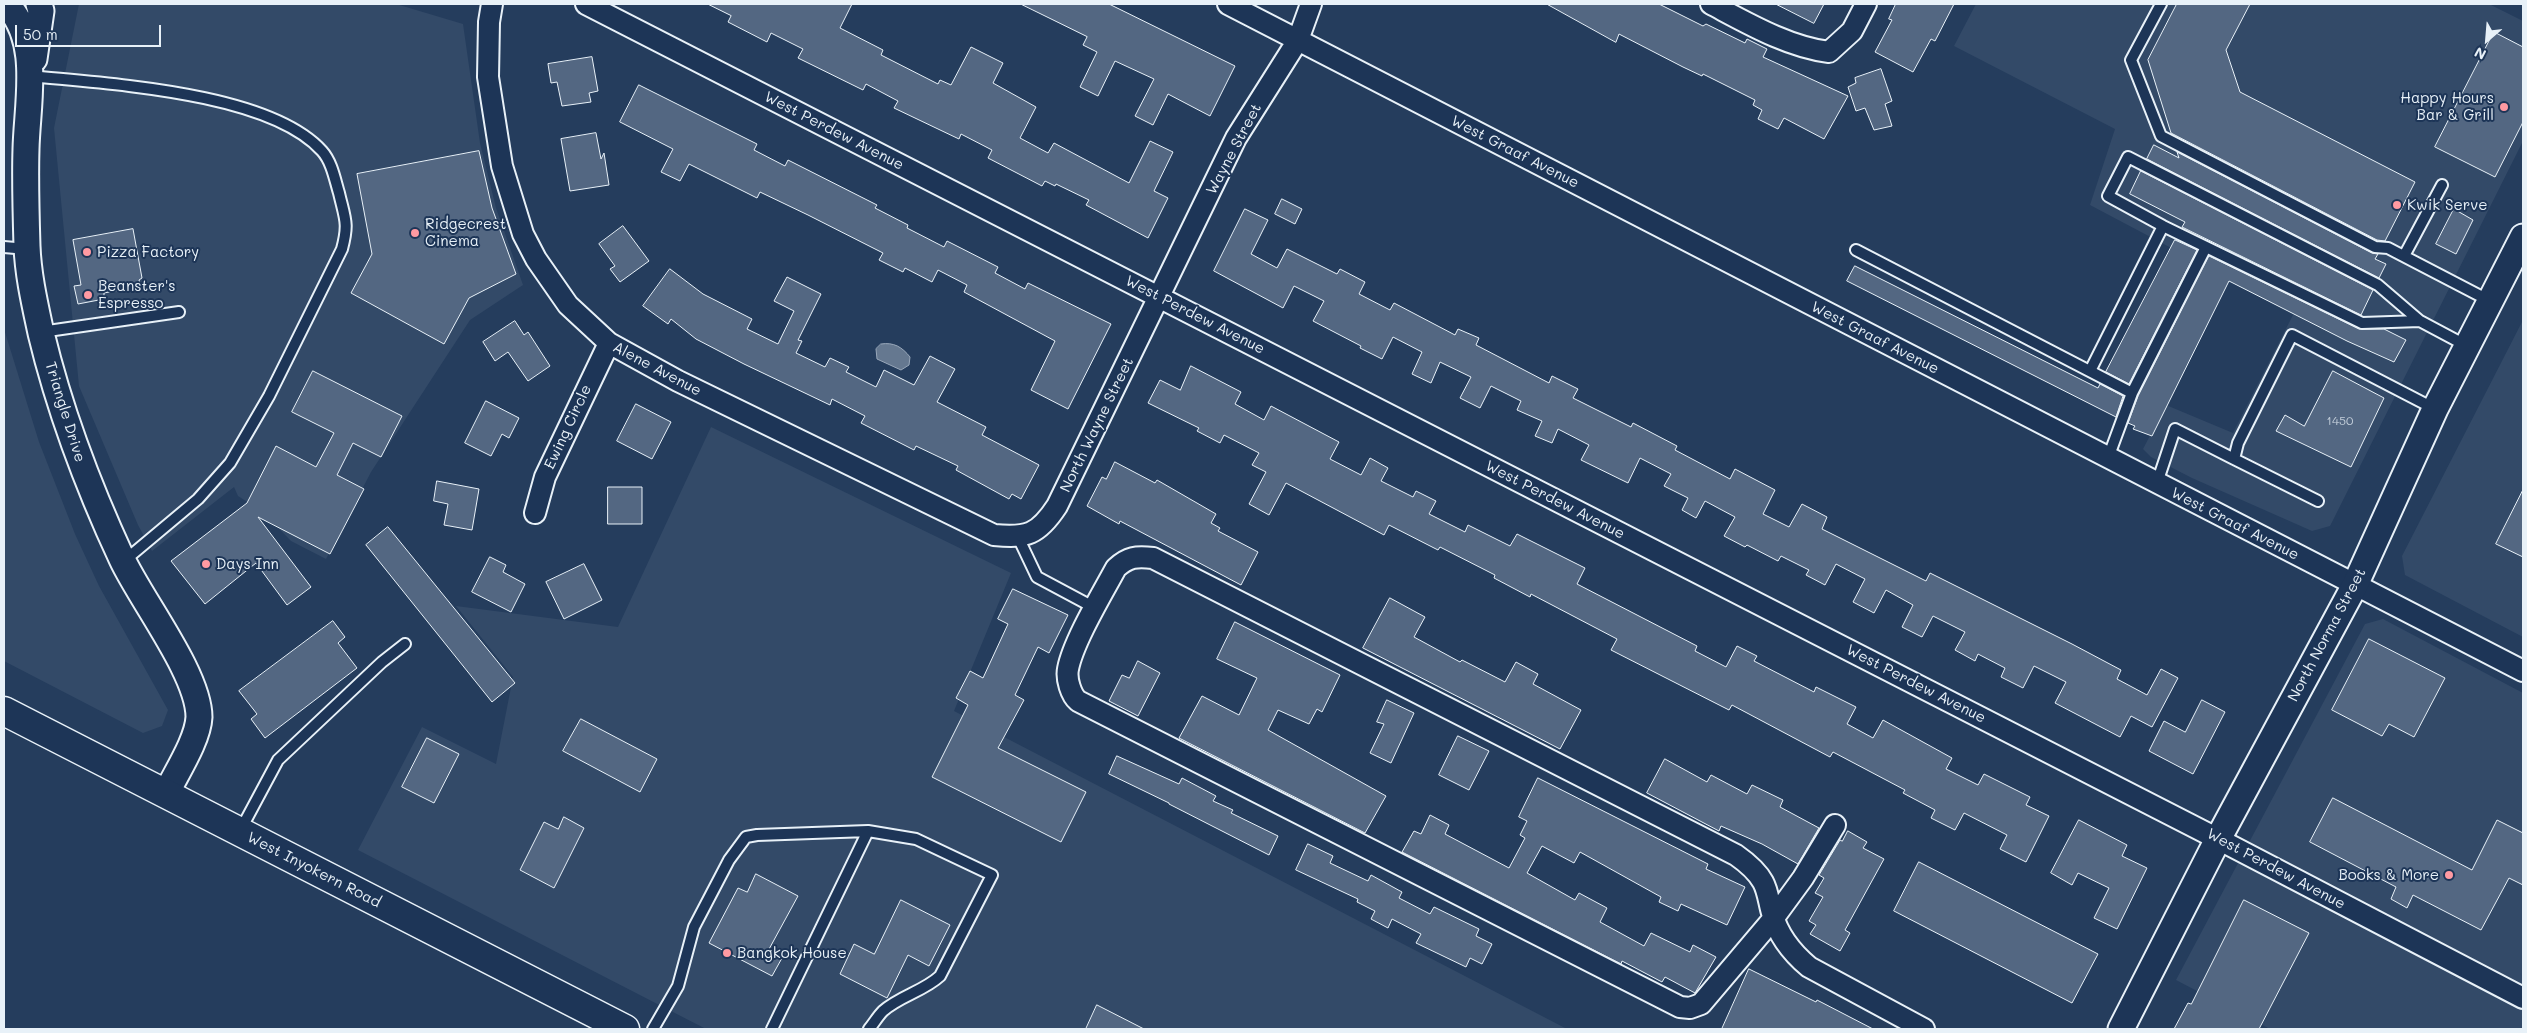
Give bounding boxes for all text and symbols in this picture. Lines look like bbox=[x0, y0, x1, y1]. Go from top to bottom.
scale bar bbox=[18, 15, 164, 47]
north arrow bbox=[2462, 15, 2512, 65]
text: 50 m bbox=[23, 24, 58, 44]
text: N bbox=[2471, 43, 2489, 65]
street label: West Perdew Avenue bbox=[761, 88, 907, 174]
place label: Happy Hours Bar & Grill bbox=[2400, 89, 2494, 124]
street label: Wayne Street bbox=[1202, 100, 1266, 198]
marker: Happy Hours Bar & Grill bbox=[2498, 101, 2510, 113]
street label: West Graaf Avenue bbox=[1448, 112, 1582, 192]
place label: Kwik Serve bbox=[2407, 196, 2488, 214]
marker: Kwik Serve bbox=[2391, 199, 2403, 211]
place label: Ridgecrest Cinema bbox=[425, 215, 506, 250]
marker: Ridgecrest Cinema bbox=[409, 227, 421, 239]
place label: Pizza Factory bbox=[97, 243, 199, 261]
marker: Pizza Factory bbox=[81, 246, 93, 258]
street label: West Perdew Avenue bbox=[1122, 272, 1268, 358]
place label: Beanster's Espresso bbox=[98, 277, 176, 312]
marker: Beanster's Espresso bbox=[82, 289, 94, 301]
street label: West Graaf Avenue bbox=[1808, 298, 1942, 378]
street label: Alene Avenue bbox=[610, 338, 704, 400]
street label: North Wayne Street bbox=[1057, 355, 1137, 495]
street label: Triangle Drive bbox=[41, 359, 89, 465]
street label: Ewing Circle bbox=[541, 382, 595, 472]
house number: 1450 bbox=[2327, 414, 2353, 428]
street label: West Perdew Avenue bbox=[1482, 457, 1628, 543]
street label: West Graaf Avenue bbox=[2168, 484, 2302, 564]
place label: Days Inn bbox=[216, 555, 279, 573]
marker: Days Inn bbox=[200, 558, 212, 570]
street label: North Norma Street bbox=[2284, 565, 2370, 705]
street label: West Perdew Avenue bbox=[1843, 641, 1989, 727]
street label: West Perdew Avenue bbox=[2204, 825, 2348, 913]
street label: West Inyokern Road bbox=[244, 828, 384, 912]
place label: Books & More bbox=[2339, 866, 2439, 884]
marker: Books & More bbox=[2443, 869, 2455, 881]
place label: Bangkok House bbox=[737, 944, 847, 962]
marker: Bangkok House bbox=[721, 947, 733, 959]

